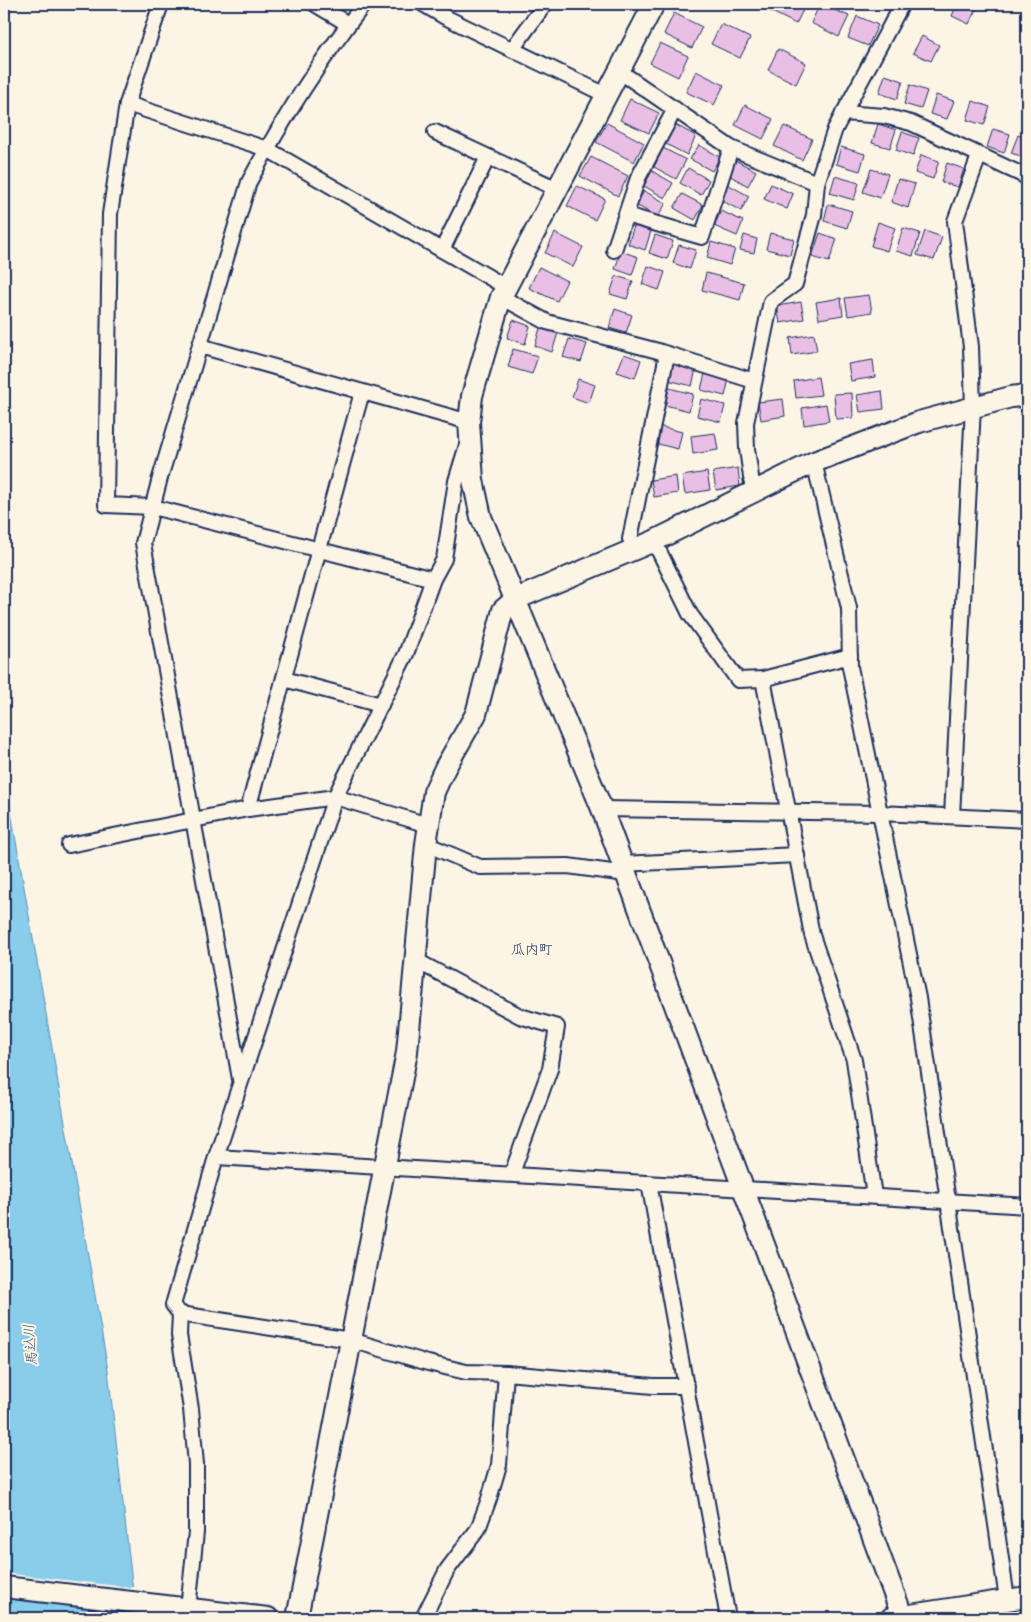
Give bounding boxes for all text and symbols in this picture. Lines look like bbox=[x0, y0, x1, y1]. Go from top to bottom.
district label: 瓜内町 bbox=[511, 939, 553, 961]
water label: 馬込川 bbox=[18, 1323, 44, 1367]

